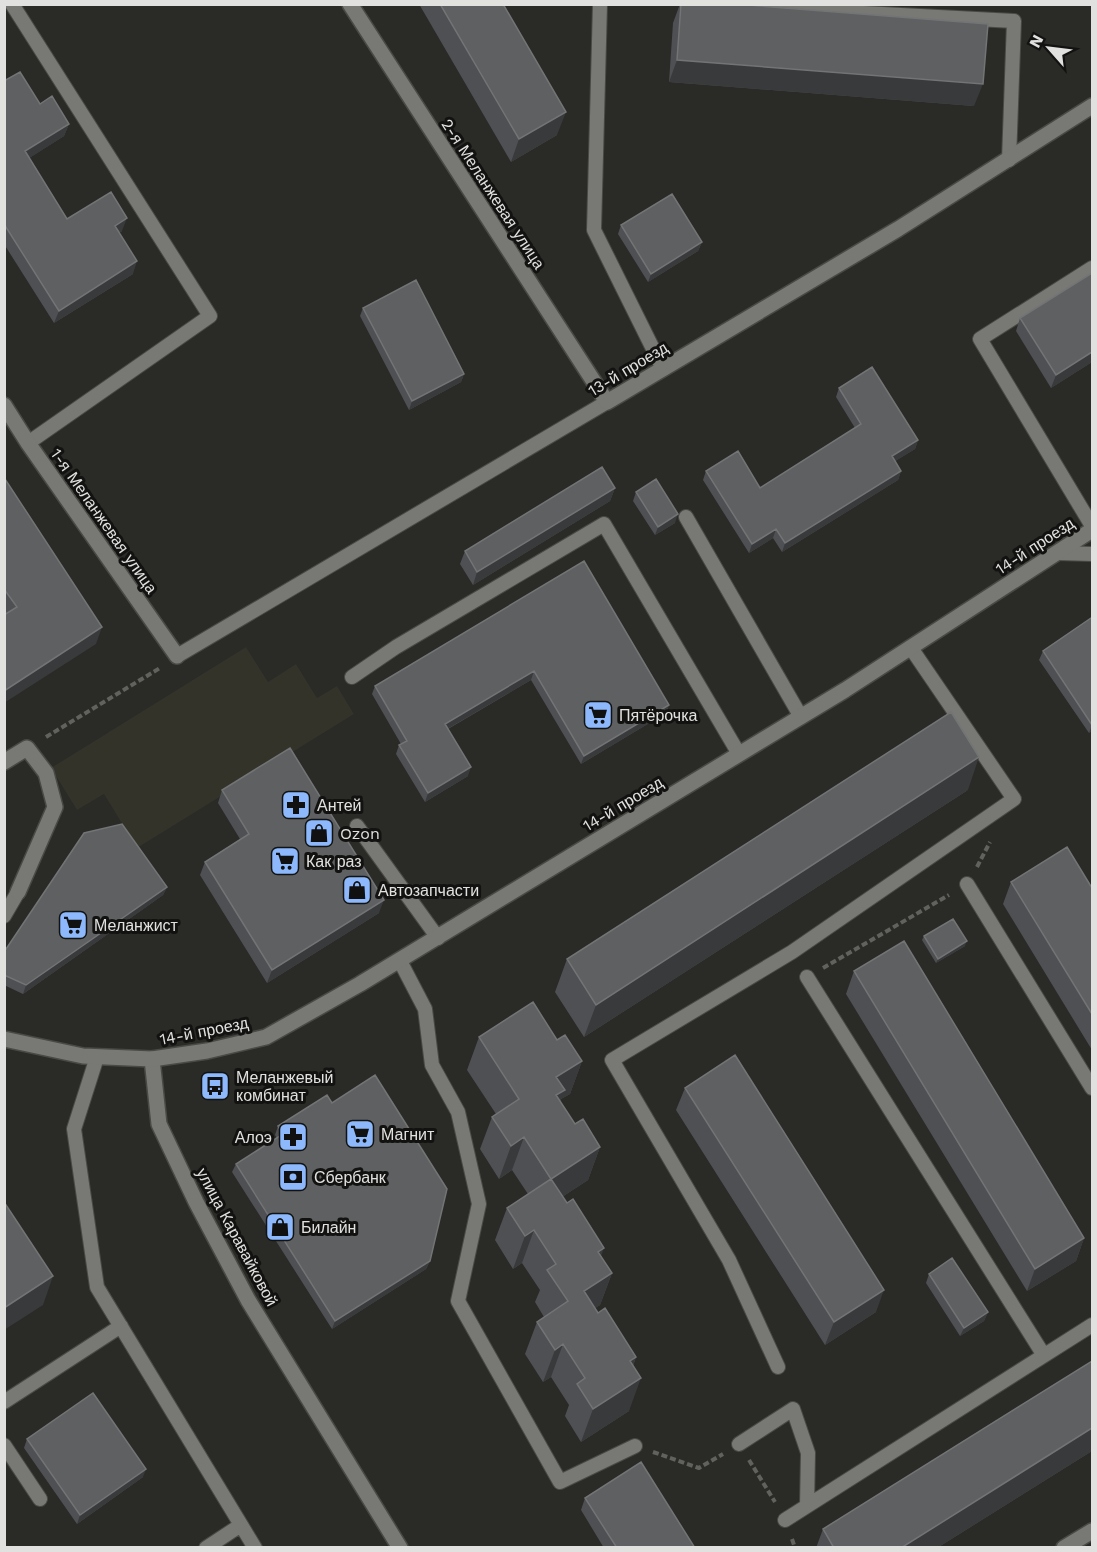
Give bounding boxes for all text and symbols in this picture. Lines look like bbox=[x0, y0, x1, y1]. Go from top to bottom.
north arrow bbox=[1019, 18, 1079, 78]
text: N bbox=[1025, 31, 1047, 51]
street label: 2-я Меланжевая улица bbox=[437, 115, 549, 273]
street label: 13-й проезд bbox=[585, 337, 672, 400]
street label: 1-я Меланжевая улица bbox=[47, 445, 161, 597]
street label: 14-й проезд bbox=[992, 513, 1078, 578]
supermarket icon: Пятёрочка bbox=[582, 699, 614, 731]
place label: Пятёрочка bbox=[619, 706, 698, 725]
street label: 14-й проезд bbox=[580, 772, 667, 835]
pharmacy icon: Антей bbox=[280, 789, 312, 821]
place label: Антей bbox=[317, 796, 362, 815]
shop icon: Ozon bbox=[303, 817, 335, 849]
place label: Ozon bbox=[340, 824, 380, 843]
supermarket icon: Как раз bbox=[269, 845, 301, 877]
place label: Как раз bbox=[306, 852, 362, 871]
shop icon: Автозапчасти bbox=[341, 874, 373, 906]
place label: Автозапчасти bbox=[378, 881, 479, 900]
supermarket icon: Меланжист bbox=[57, 909, 89, 941]
place label: Меланжист bbox=[94, 916, 179, 935]
street label: 14-й проезд bbox=[158, 1013, 251, 1049]
place label: Меланжевый комбинат bbox=[236, 1068, 333, 1105]
bus stop icon: Меланжевый комбинат bbox=[199, 1070, 231, 1102]
supermarket icon: Магнит bbox=[344, 1118, 376, 1150]
pharmacy icon: Алоэ bbox=[277, 1121, 309, 1153]
place label: Магнит bbox=[381, 1125, 435, 1144]
place label: Алоэ bbox=[235, 1128, 272, 1147]
bank icon: Сбербанк bbox=[277, 1161, 309, 1193]
street label: улица Каравайковой bbox=[192, 1165, 282, 1309]
place label: Сбербанк bbox=[314, 1168, 387, 1187]
shop icon: Билайн bbox=[264, 1211, 296, 1243]
place label: Билайн bbox=[301, 1218, 356, 1237]

